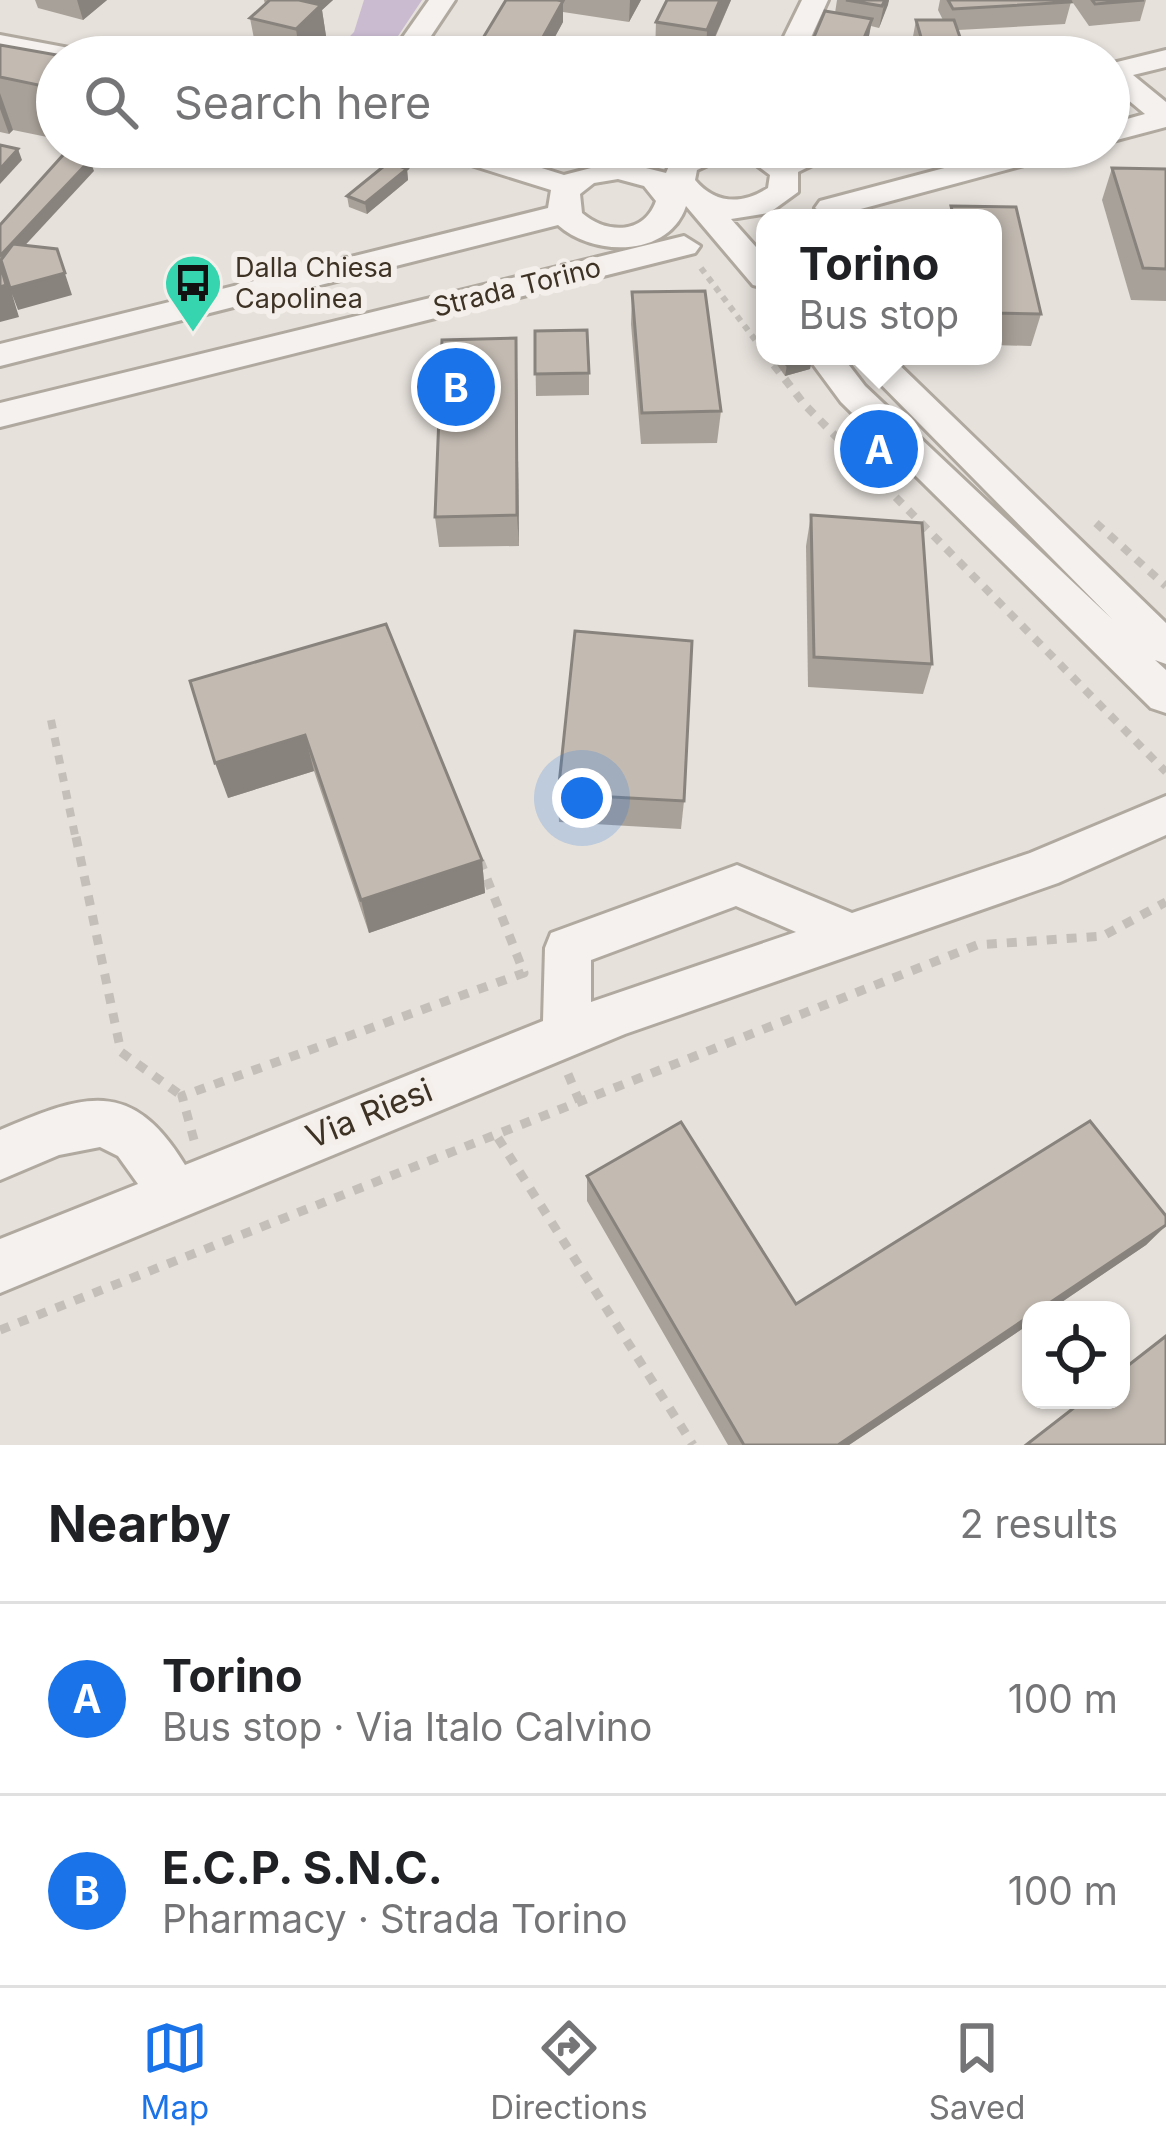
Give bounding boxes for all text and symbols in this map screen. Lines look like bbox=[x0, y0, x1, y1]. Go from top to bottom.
search box bbox=[36, 36, 1130, 168]
icon: search bbox=[78, 69, 144, 135]
text: Search here bbox=[174, 75, 431, 130]
popup bbox=[756, 209, 1002, 365]
text: Torino bbox=[799, 236, 939, 291]
street label: Strada Torino bbox=[430, 250, 604, 324]
place label: Dalla Chiesa Capolinea bbox=[235, 251, 393, 315]
bus stop icon: Dalla Chiesa Capolinea bbox=[162, 252, 224, 334]
text: Bus stop bbox=[799, 291, 959, 338]
pin: B bbox=[417, 342, 495, 432]
pin: A bbox=[840, 404, 918, 494]
your location bbox=[552, 768, 612, 828]
street label: Via Riesi bbox=[300, 1070, 438, 1156]
map controls bbox=[1022, 1301, 1130, 1409]
button: locate bbox=[1022, 1301, 1130, 1409]
text: Nearby bbox=[48, 1493, 231, 1554]
text: 2 results bbox=[960, 1500, 1118, 1547]
text: Torino bbox=[162, 1648, 303, 1703]
text: A bbox=[72, 1675, 102, 1722]
text: 100 m bbox=[1008, 1675, 1118, 1722]
text: Bus stop · Via Italo Calvino bbox=[162, 1703, 652, 1750]
text: E.C.P. S.N.C. bbox=[162, 1840, 443, 1895]
text: B bbox=[74, 1867, 100, 1914]
text: 100 m bbox=[1008, 1867, 1118, 1914]
text: Pharmacy · Strada Torino bbox=[162, 1895, 628, 1942]
tab: Map bbox=[141, 2015, 209, 2127]
tab: Directions bbox=[490, 2015, 648, 2127]
tab: Saved bbox=[929, 2015, 1025, 2127]

